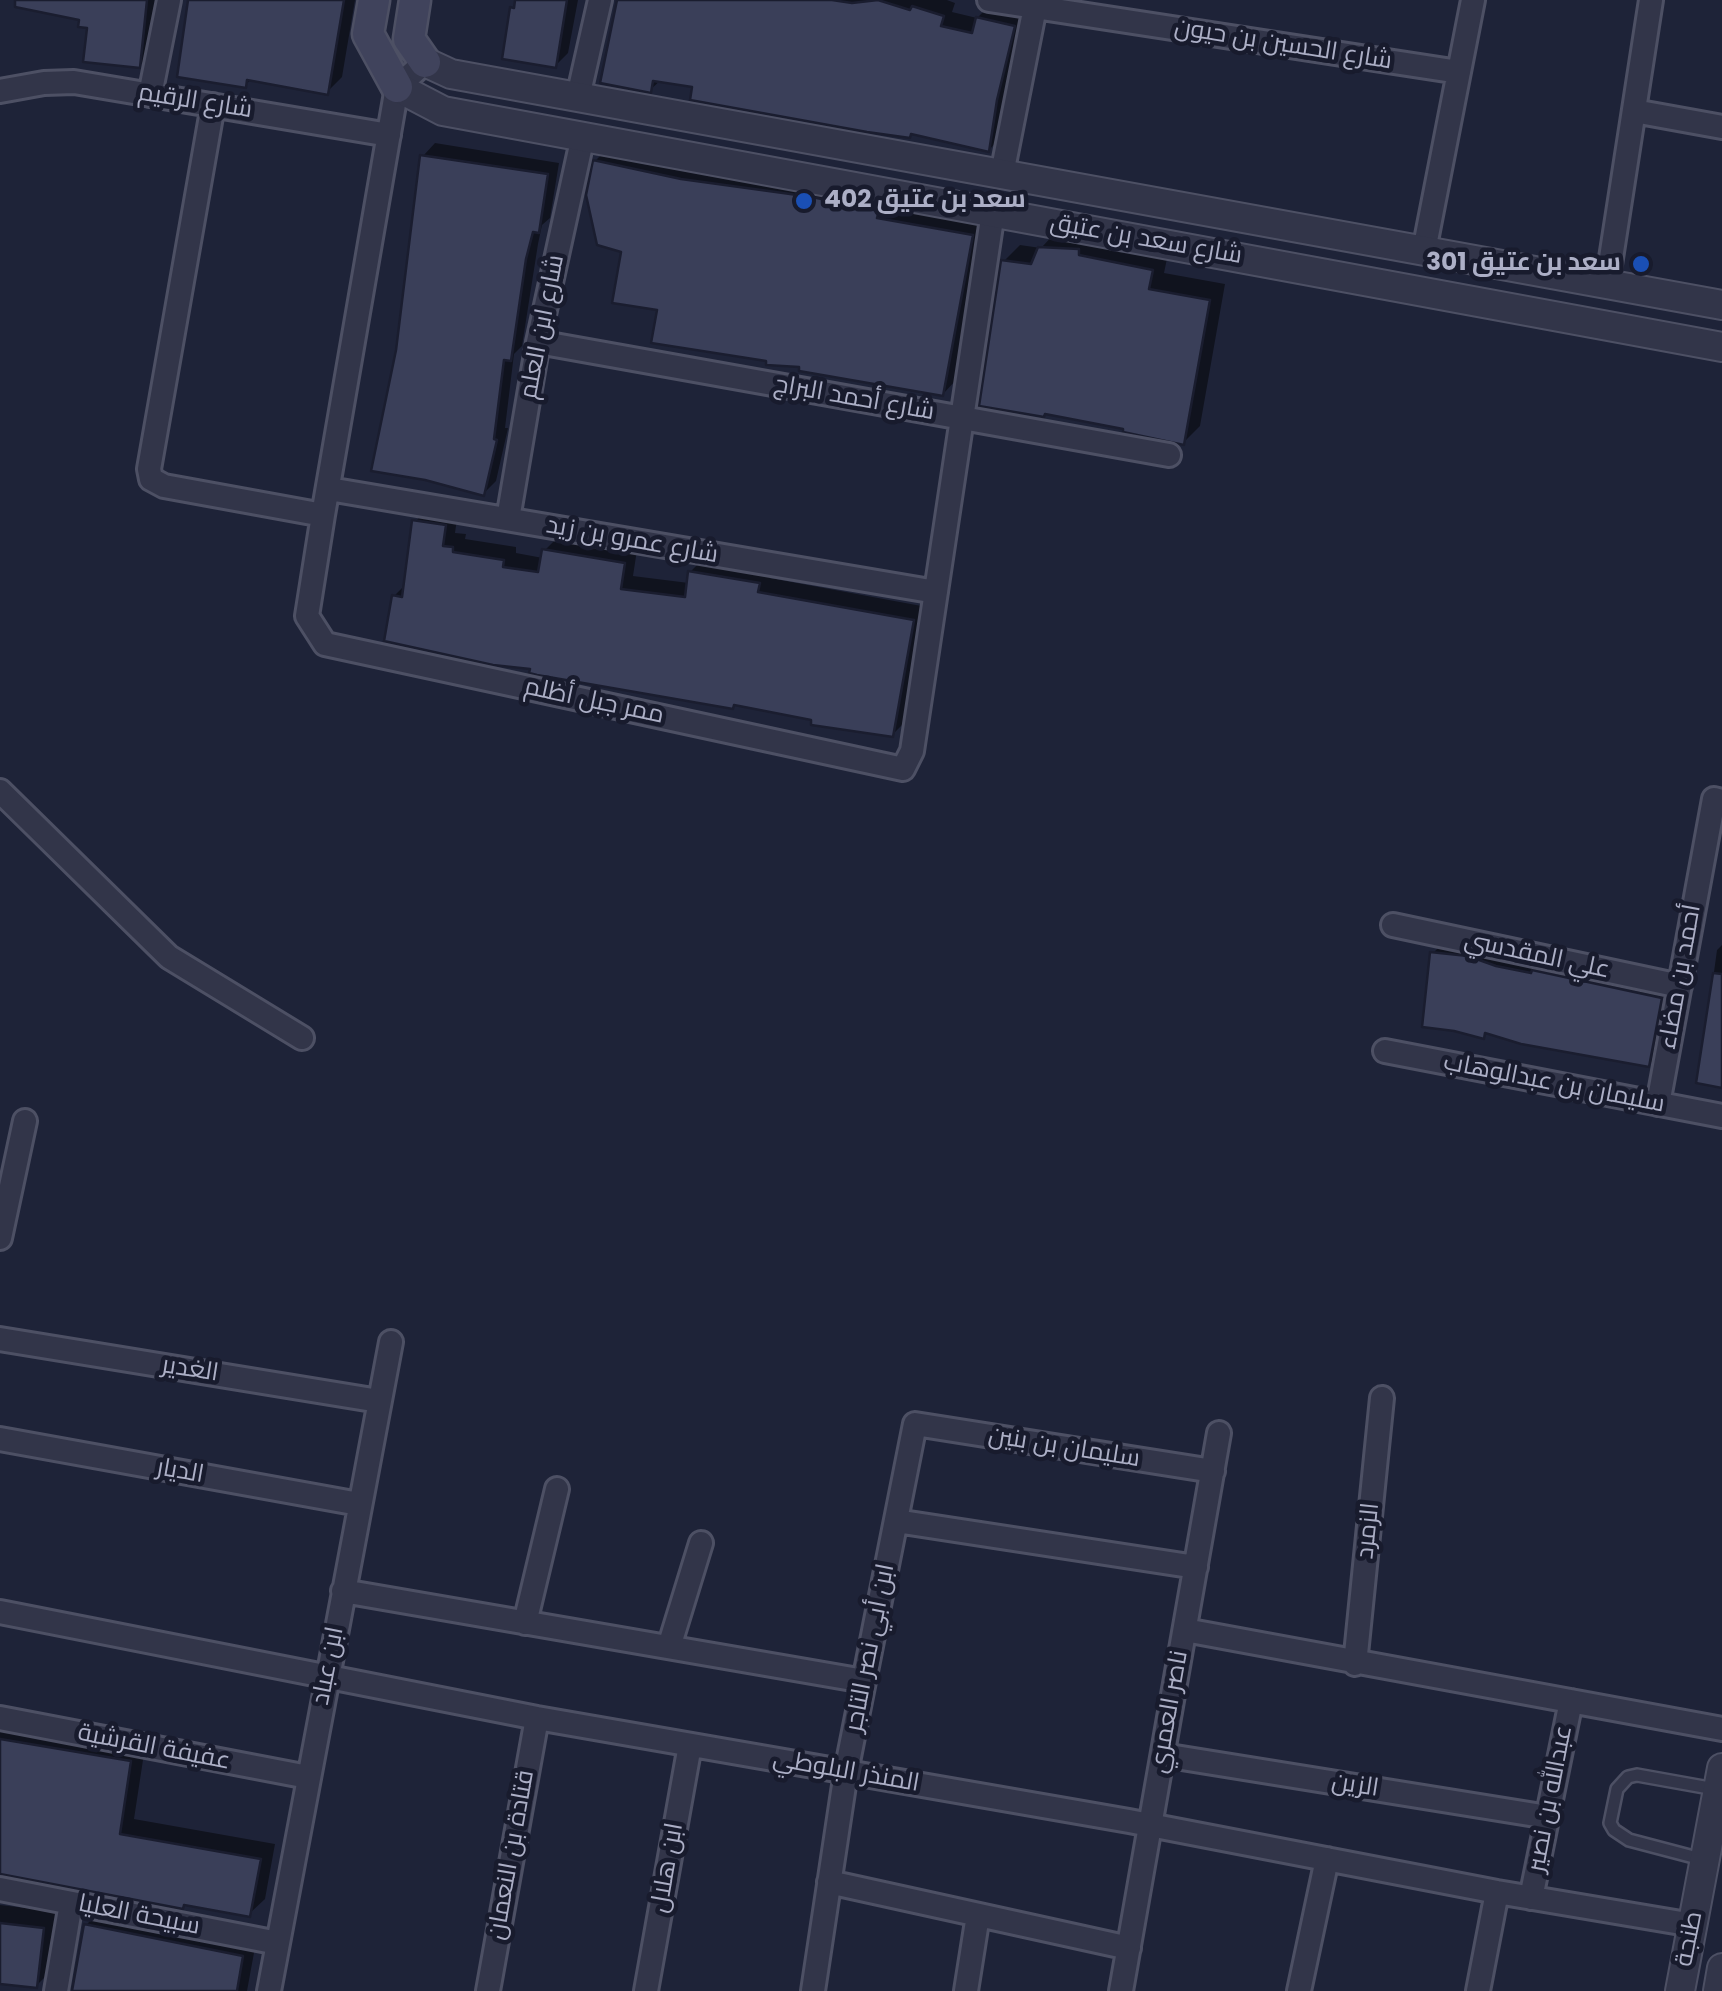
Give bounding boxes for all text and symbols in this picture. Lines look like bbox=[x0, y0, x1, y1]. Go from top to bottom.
street label: شارع الحسين بن حيون bbox=[1172, 13, 1394, 77]
street label: شارع الرقيم bbox=[136, 78, 254, 126]
place label: سعد بن عتيق 402 bbox=[824, 186, 1026, 216]
marker: سعد بن عتيق 402 bbox=[793, 190, 815, 212]
street label: شارع سعد بن عتيق bbox=[1048, 208, 1244, 272]
place label: سعد بن عتيق 301 bbox=[1426, 249, 1621, 279]
street label: شارع ابن العلم bbox=[514, 252, 572, 402]
marker: سعد بن عتيق 301 bbox=[1630, 253, 1652, 275]
street label: شارع أحمد البراج bbox=[771, 370, 937, 428]
street label: شارع عمرو بن زيد bbox=[544, 511, 720, 571]
street label: ممر جبل أظلم bbox=[521, 673, 667, 731]
street label: أحمد بن مضاء bbox=[1653, 902, 1709, 1052]
street label: علي المقدسي bbox=[1462, 926, 1612, 986]
street label: سليمان بن عبدالوهاب bbox=[1441, 1048, 1667, 1120]
street label: الغدير bbox=[159, 1351, 221, 1389]
street label: سليمان بن بنين bbox=[986, 1421, 1142, 1475]
street label: الديار bbox=[154, 1453, 206, 1491]
street label: الزمرد bbox=[1351, 1501, 1387, 1561]
street label: ابن أبي نصر التاجر bbox=[840, 1561, 902, 1735]
street label: ابن عباد bbox=[307, 1624, 351, 1708]
street label: ناصر العمري bbox=[1144, 1648, 1196, 1776]
street label: عفيفة القرشية bbox=[75, 1719, 233, 1777]
street label: عبدالله بن نصير bbox=[1522, 1723, 1580, 1875]
street label: المنذر البلوطي bbox=[770, 1744, 922, 1800]
street label: الزين bbox=[1329, 1767, 1381, 1805]
street label: قتادة بن النعمان bbox=[482, 1768, 542, 1942]
street label: ابن هلال bbox=[645, 1821, 691, 1915]
street label: سبيحة العليا bbox=[76, 1889, 202, 1943]
street label: طنجة bbox=[1670, 1909, 1710, 1969]

